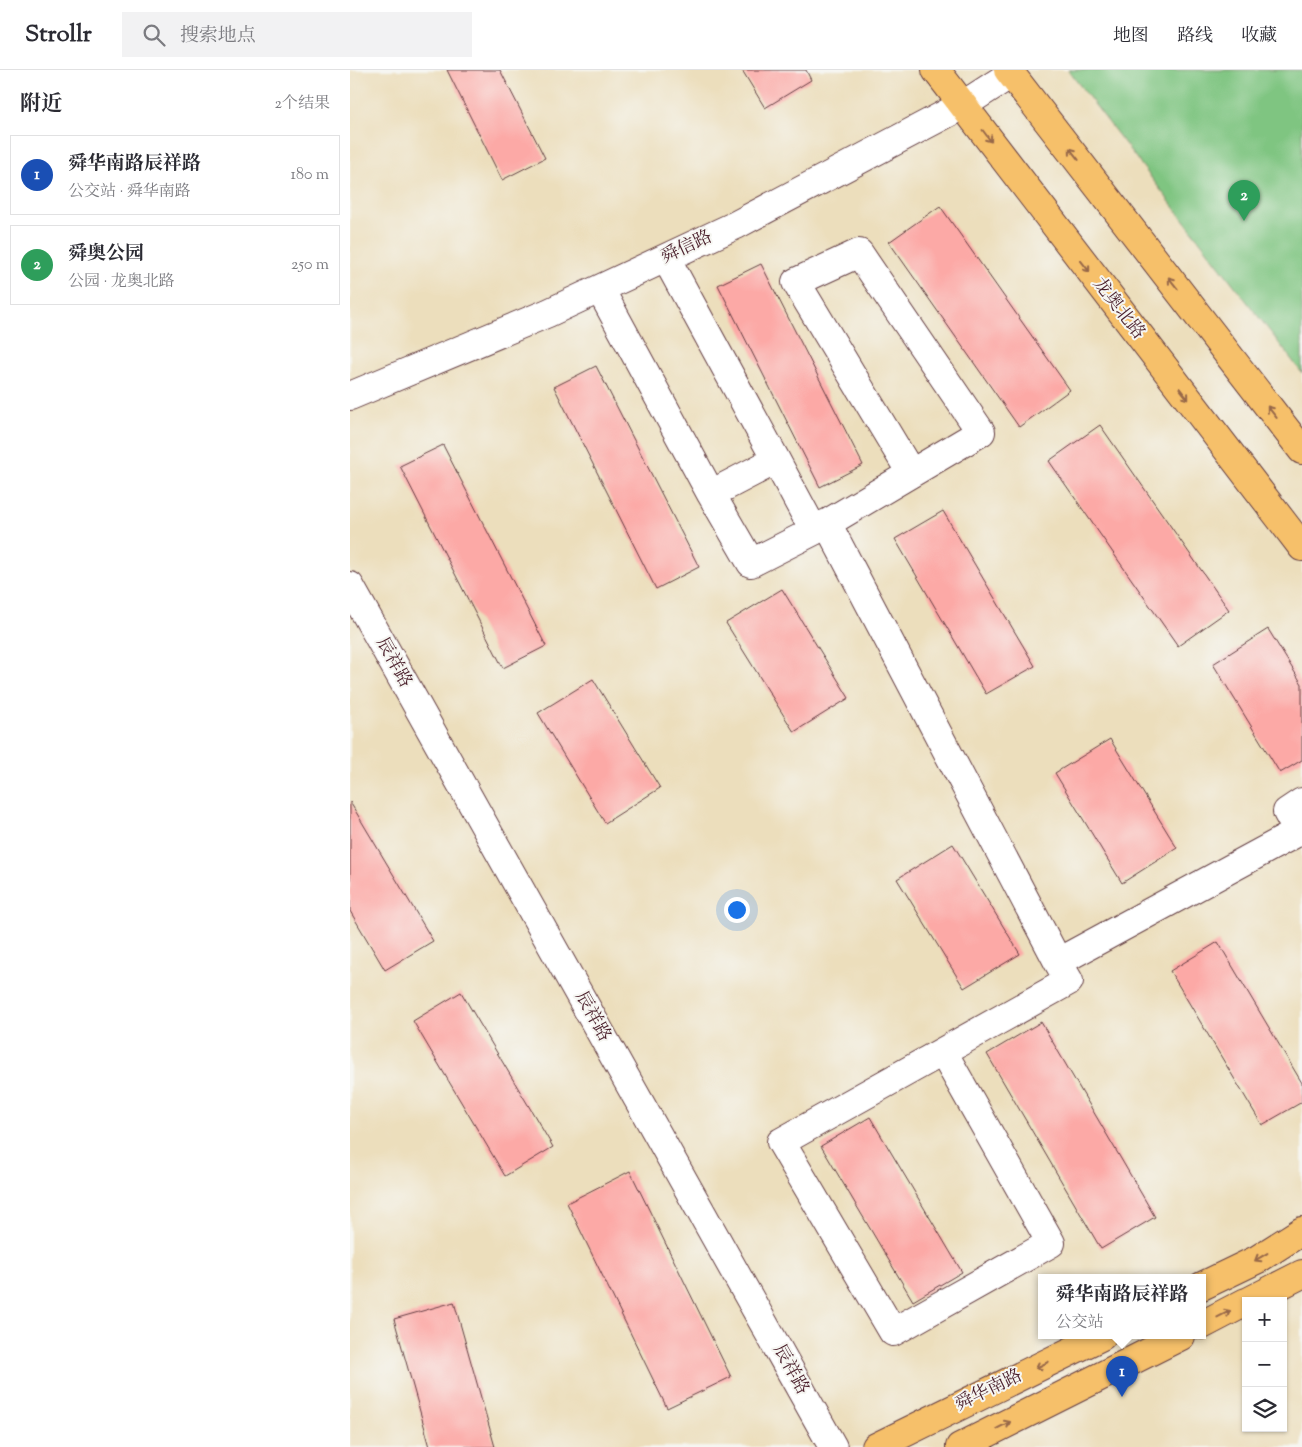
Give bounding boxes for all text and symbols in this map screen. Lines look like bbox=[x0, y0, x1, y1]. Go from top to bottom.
search box bbox=[122, 12, 472, 57]
text: Strollr bbox=[25, 18, 92, 52]
icon: search bbox=[140, 21, 168, 49]
text: 搜索地点 bbox=[180, 23, 256, 50]
text: 地图 bbox=[1113, 24, 1149, 50]
text: 路线 bbox=[1177, 24, 1213, 50]
text: 收藏 bbox=[1241, 24, 1277, 50]
text: 附近 bbox=[20, 90, 62, 120]
text: 2个结果 bbox=[275, 93, 330, 116]
one-way arrow bbox=[981, 129, 992, 142]
one-way arrow bbox=[1068, 148, 1079, 161]
text: 舜华南路辰祥路 bbox=[68, 151, 201, 178]
text: 1 bbox=[34, 164, 40, 187]
text: 180 m bbox=[290, 164, 329, 187]
pin: 2 bbox=[1228, 180, 1260, 221]
text: 公交站 · 舜华南路 bbox=[68, 181, 191, 204]
street label: 舜信路 bbox=[657, 225, 717, 271]
text: 舜奥公园 bbox=[68, 241, 144, 268]
text: 2 bbox=[33, 254, 41, 277]
text: 250 m bbox=[291, 254, 329, 277]
one-way arrow bbox=[1080, 259, 1091, 272]
text: 公园 · 龙奥北路 bbox=[68, 271, 175, 294]
street label: 龙奥北路 bbox=[1086, 273, 1150, 345]
one-way arrow bbox=[1168, 276, 1178, 290]
one-way arrow bbox=[1179, 387, 1190, 400]
one-way arrow bbox=[1267, 406, 1278, 419]
street label: 辰祥路 bbox=[369, 633, 417, 693]
your location bbox=[724, 897, 750, 923]
street label: 辰祥路 bbox=[568, 987, 616, 1047]
one-way arrow bbox=[1254, 1252, 1268, 1262]
popup bbox=[1038, 1274, 1206, 1339]
text: 舜华南路辰祥路 bbox=[1055, 1282, 1189, 1309]
map controls bbox=[1242, 1297, 1287, 1432]
button: + bbox=[1242, 1297, 1287, 1342]
one-way arrow bbox=[1216, 1309, 1231, 1318]
text: 公交站 bbox=[1055, 1312, 1104, 1335]
street label: 辰祥路 bbox=[766, 1340, 814, 1400]
button: − bbox=[1242, 1342, 1287, 1387]
pin: 1 bbox=[1106, 1356, 1138, 1397]
one-way arrow bbox=[1035, 1361, 1050, 1370]
street label: 舜华南路 bbox=[951, 1364, 1027, 1418]
button: layers bbox=[1242, 1387, 1287, 1432]
one-way arrow bbox=[996, 1420, 1011, 1430]

